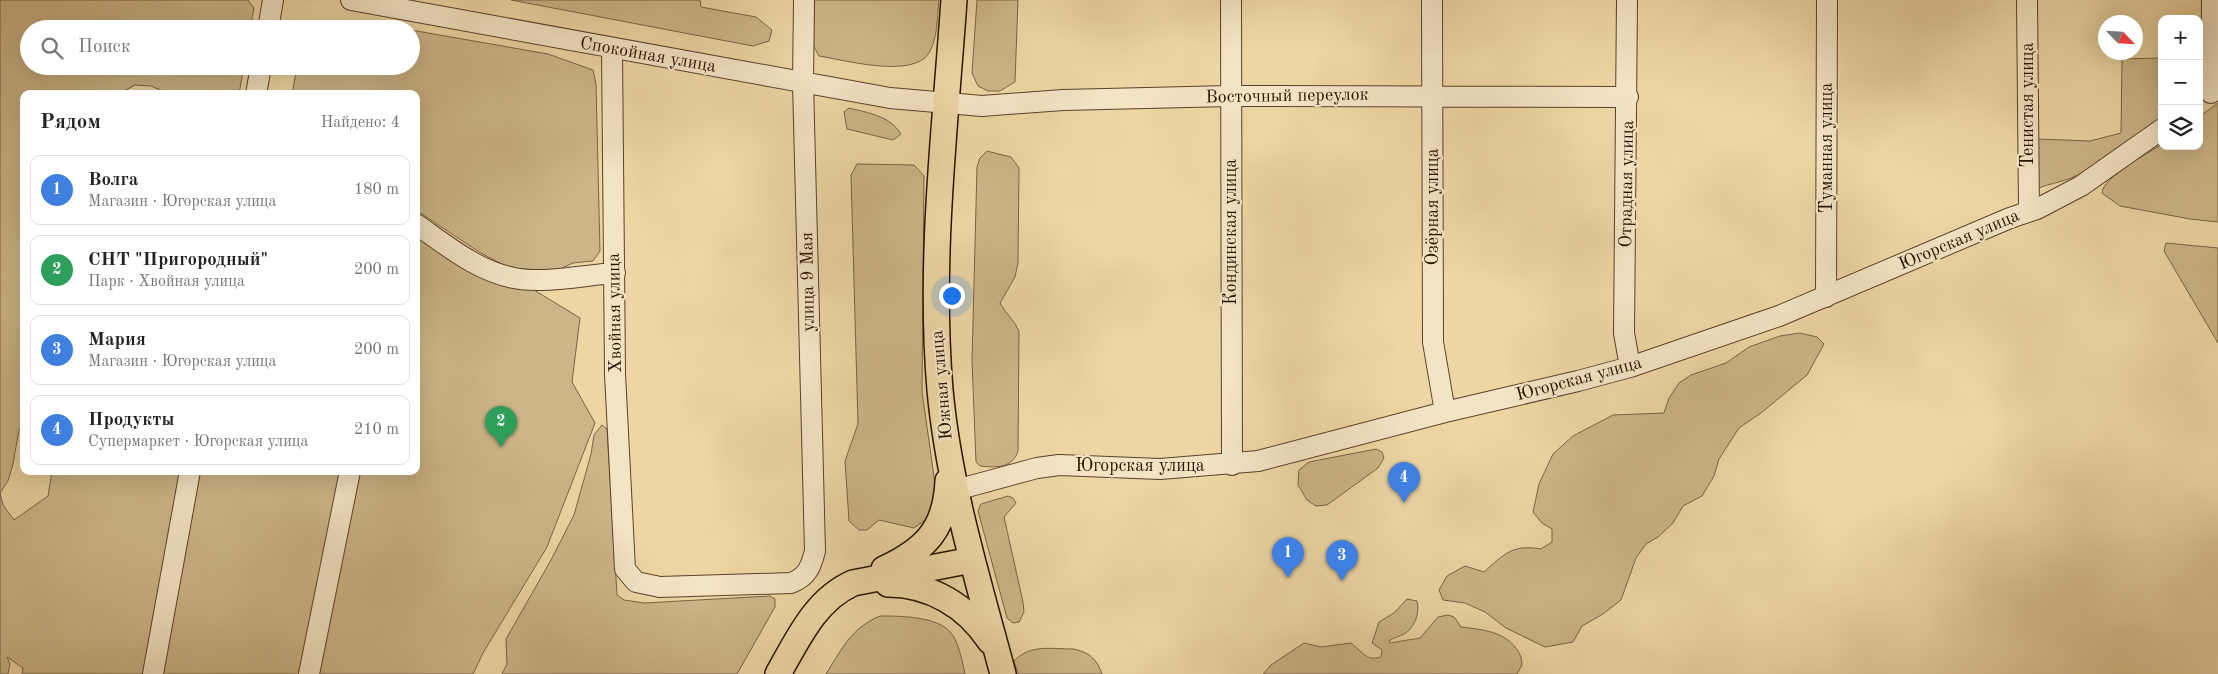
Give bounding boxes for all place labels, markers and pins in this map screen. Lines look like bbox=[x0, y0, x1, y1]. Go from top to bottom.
pin: 2 bbox=[485, 406, 517, 447]
pin: 4 bbox=[1388, 462, 1420, 503]
pin: 1 bbox=[1272, 537, 1304, 578]
pin: 3 bbox=[1326, 540, 1358, 581]

